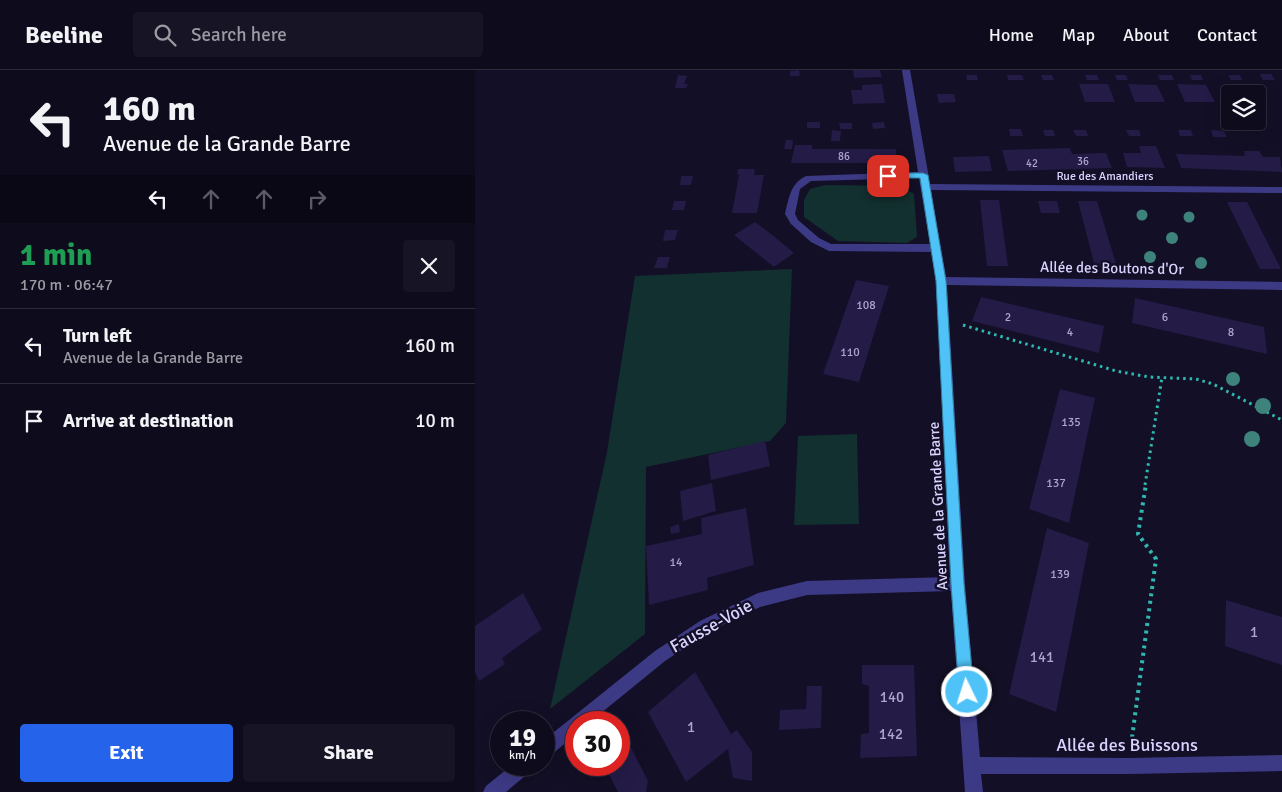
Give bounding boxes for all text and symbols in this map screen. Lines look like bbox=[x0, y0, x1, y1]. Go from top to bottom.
search box bbox=[133, 12, 483, 57]
text: Beeline bbox=[25, 20, 103, 50]
icon: search bbox=[151, 21, 179, 49]
text: Search here bbox=[191, 23, 287, 47]
text: Home bbox=[989, 24, 1034, 46]
text: Map bbox=[1062, 24, 1095, 46]
text: About bbox=[1123, 24, 1169, 46]
text: Contact bbox=[1197, 24, 1257, 46]
map controls bbox=[1221, 85, 1266, 130]
button: layers bbox=[1221, 85, 1266, 130]
text: 160 m bbox=[103, 87, 196, 130]
icon: left bbox=[20, 90, 85, 155]
text: Avenue de la Grande Barre bbox=[103, 130, 351, 157]
house number: 86 bbox=[838, 150, 850, 163]
pin bbox=[867, 155, 909, 197]
house number: 36 bbox=[1077, 155, 1089, 168]
house number: 42 bbox=[1026, 157, 1038, 170]
icon: arrive bbox=[874, 162, 902, 190]
street label: Rue des Amandiers bbox=[1056, 169, 1154, 184]
icon: left bbox=[144, 185, 172, 213]
icon: ahead bbox=[197, 185, 225, 213]
icon: ahead bbox=[250, 185, 278, 213]
icon: right bbox=[303, 185, 331, 213]
text: 1 min bbox=[20, 237, 92, 274]
button: close bbox=[403, 240, 455, 292]
street label: Allée des Boutons d'Or bbox=[1040, 258, 1184, 278]
text: 170 m · 06:47 bbox=[20, 275, 113, 295]
house number: 108 bbox=[856, 298, 876, 313]
house number: 2 bbox=[1005, 310, 1011, 325]
house number: 6 bbox=[1162, 310, 1168, 325]
text: Turn left bbox=[63, 324, 132, 348]
house number: 4 bbox=[1067, 325, 1074, 340]
house number: 8 bbox=[1228, 325, 1234, 340]
icon: left bbox=[20, 332, 48, 360]
text: 160 m bbox=[405, 334, 455, 358]
house number: 110 bbox=[840, 345, 860, 360]
text: Avenue de la Grande Barre bbox=[63, 348, 243, 368]
icon: arrive bbox=[20, 407, 48, 435]
text: Arrive at destination bbox=[63, 409, 234, 433]
text: 10 m bbox=[415, 409, 455, 433]
house number: 135 bbox=[1061, 415, 1081, 430]
street label: Avenue de la Grande Barre bbox=[925, 421, 951, 591]
house number: 137 bbox=[1046, 476, 1066, 491]
house number: 14 bbox=[670, 555, 683, 570]
house number: 139 bbox=[1050, 567, 1070, 582]
street label: Fausse-Voie bbox=[666, 594, 756, 658]
house number: 1 bbox=[1250, 623, 1258, 641]
house number: 141 bbox=[1030, 648, 1054, 666]
position arrow bbox=[940, 665, 992, 717]
house number: 140 bbox=[880, 688, 904, 706]
speed limit sign: 30 bbox=[565, 711, 630, 776]
house number: 1 bbox=[687, 718, 695, 736]
text: 19 bbox=[509, 722, 536, 753]
button: Exit bbox=[20, 724, 233, 782]
button: Share bbox=[243, 724, 455, 782]
house number: 142 bbox=[879, 725, 903, 743]
street label: Allée des Buissons bbox=[1056, 734, 1198, 756]
text: km/h bbox=[509, 748, 536, 763]

